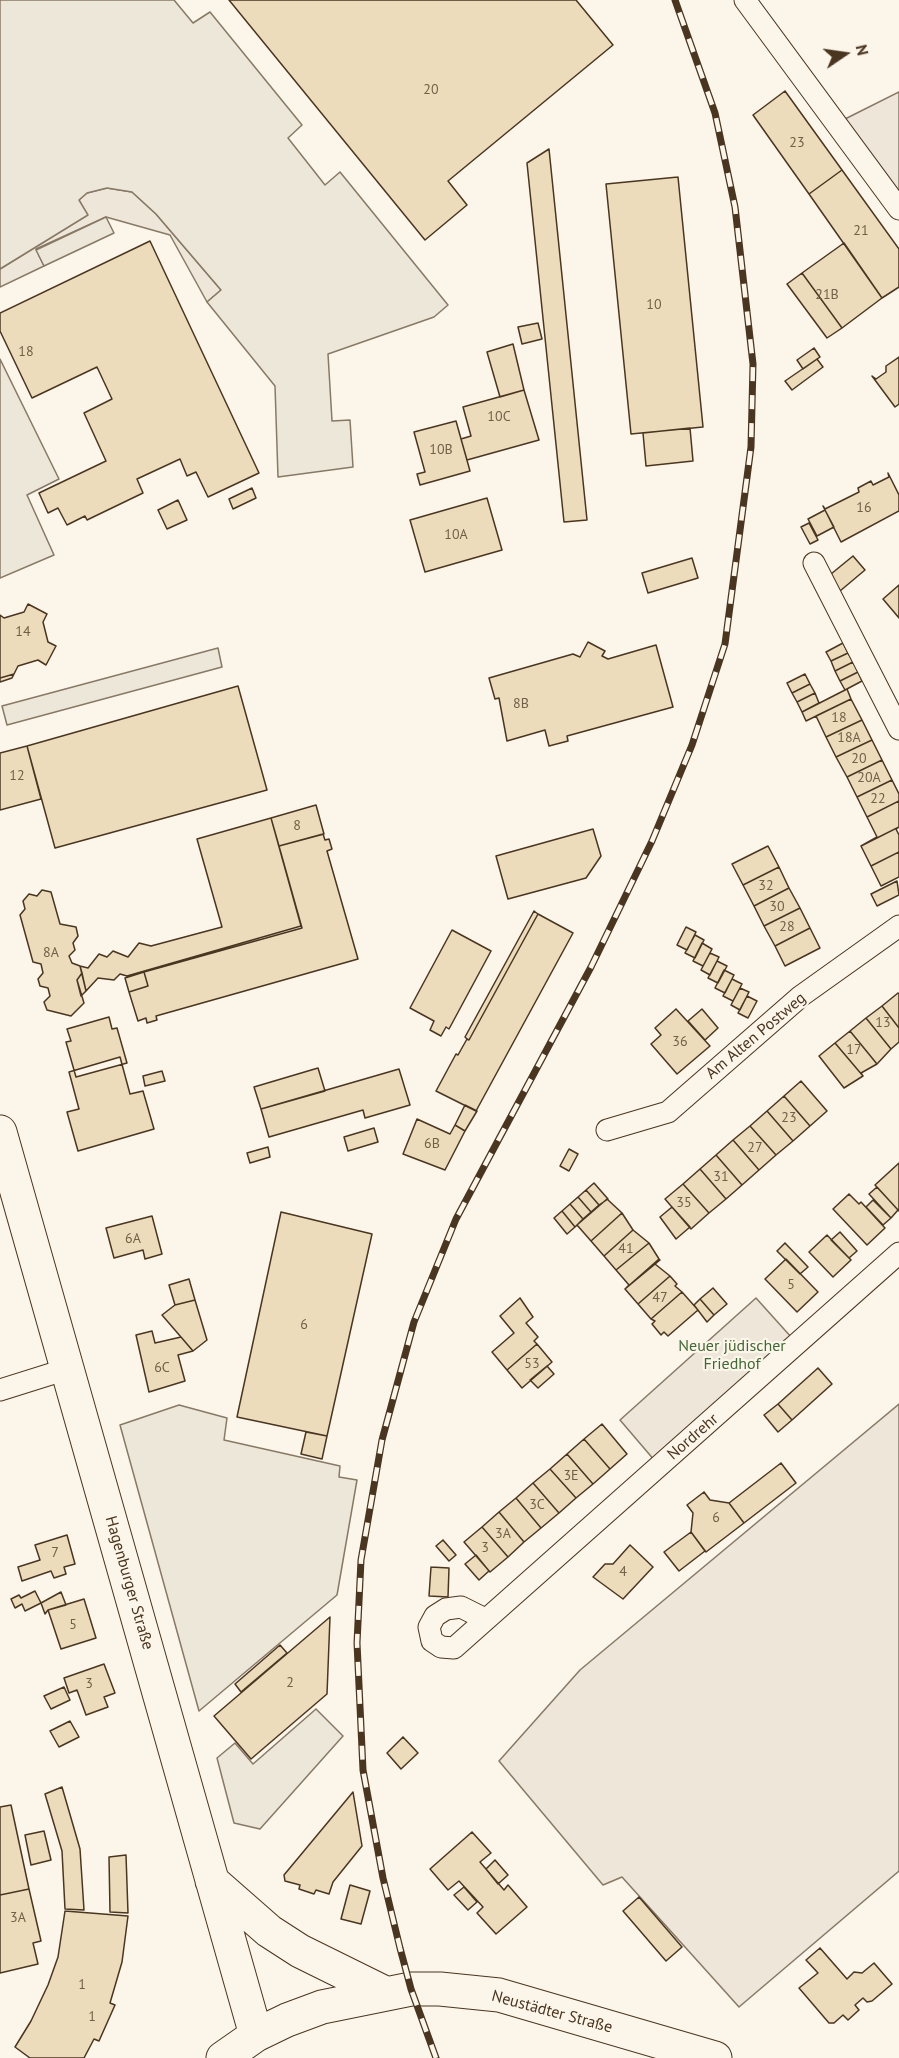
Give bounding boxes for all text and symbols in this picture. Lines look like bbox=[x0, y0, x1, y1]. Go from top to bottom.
north arrow bbox=[815, 24, 875, 84]
text: N bbox=[852, 43, 873, 57]
house number: 20 bbox=[423, 82, 439, 98]
house number: 23 bbox=[789, 135, 805, 151]
house number: 21 bbox=[853, 223, 869, 239]
house number: 21B bbox=[815, 287, 839, 303]
house number: 10 bbox=[646, 297, 662, 313]
house number: 18 bbox=[18, 344, 34, 360]
house number: 10C bbox=[487, 409, 511, 425]
house number: 10B bbox=[429, 442, 453, 458]
house number: 16 bbox=[856, 500, 872, 516]
house number: 10A bbox=[444, 527, 468, 543]
house number: 14 bbox=[15, 624, 31, 640]
house number: 8B bbox=[513, 696, 529, 712]
house number: 18 bbox=[831, 710, 847, 726]
house number: 18A bbox=[837, 730, 861, 746]
house number: 20 bbox=[851, 751, 867, 767]
house number: 12 bbox=[9, 768, 25, 784]
house number: 20A bbox=[857, 770, 881, 786]
house number: 22 bbox=[870, 791, 886, 807]
house number: 8 bbox=[293, 818, 301, 834]
house number: 32 bbox=[758, 878, 774, 894]
house number: 30 bbox=[769, 899, 785, 915]
house number: 28 bbox=[779, 919, 795, 935]
house number: 8A bbox=[43, 945, 59, 961]
street label: Am Alten Postweg bbox=[702, 989, 810, 1083]
house number: 13 bbox=[875, 1015, 891, 1031]
house number: 36 bbox=[672, 1034, 688, 1050]
house number: 17 bbox=[846, 1042, 862, 1058]
house number: 23 bbox=[781, 1110, 797, 1126]
house number: 6B bbox=[424, 1136, 440, 1152]
house number: 27 bbox=[747, 1140, 763, 1156]
house number: 31 bbox=[713, 1169, 729, 1185]
house number: 35 bbox=[676, 1195, 692, 1211]
house number: 6A bbox=[125, 1231, 141, 1247]
house number: 41 bbox=[618, 1241, 634, 1257]
house number: 5 bbox=[787, 1277, 795, 1293]
house number: 47 bbox=[652, 1290, 668, 1306]
house number: 6 bbox=[300, 1317, 308, 1333]
park label: Neuer jüdischer Friedhof bbox=[678, 1336, 786, 1374]
house number: 53 bbox=[524, 1356, 540, 1372]
house number: 6C bbox=[154, 1360, 170, 1376]
street label: Nordrehr bbox=[664, 1410, 722, 1464]
house number: 3E bbox=[563, 1468, 579, 1484]
house number: 3C bbox=[529, 1497, 545, 1513]
house number: 6 bbox=[712, 1510, 720, 1526]
street label: Hagenburger Straße bbox=[101, 1514, 157, 1652]
house number: 3A bbox=[495, 1526, 511, 1542]
house number: 3 bbox=[481, 1540, 489, 1556]
house number: 7 bbox=[51, 1545, 59, 1561]
house number: 4 bbox=[619, 1564, 627, 1580]
house number: 5 bbox=[69, 1617, 77, 1633]
house number: 2 bbox=[286, 1675, 294, 1691]
house number: 3 bbox=[85, 1676, 93, 1692]
house number: 3A bbox=[10, 1910, 26, 1926]
house number: 1 bbox=[78, 1977, 86, 1993]
street label: Neustädter Straße bbox=[490, 1987, 614, 2037]
house number: 1 bbox=[88, 2009, 96, 2025]

